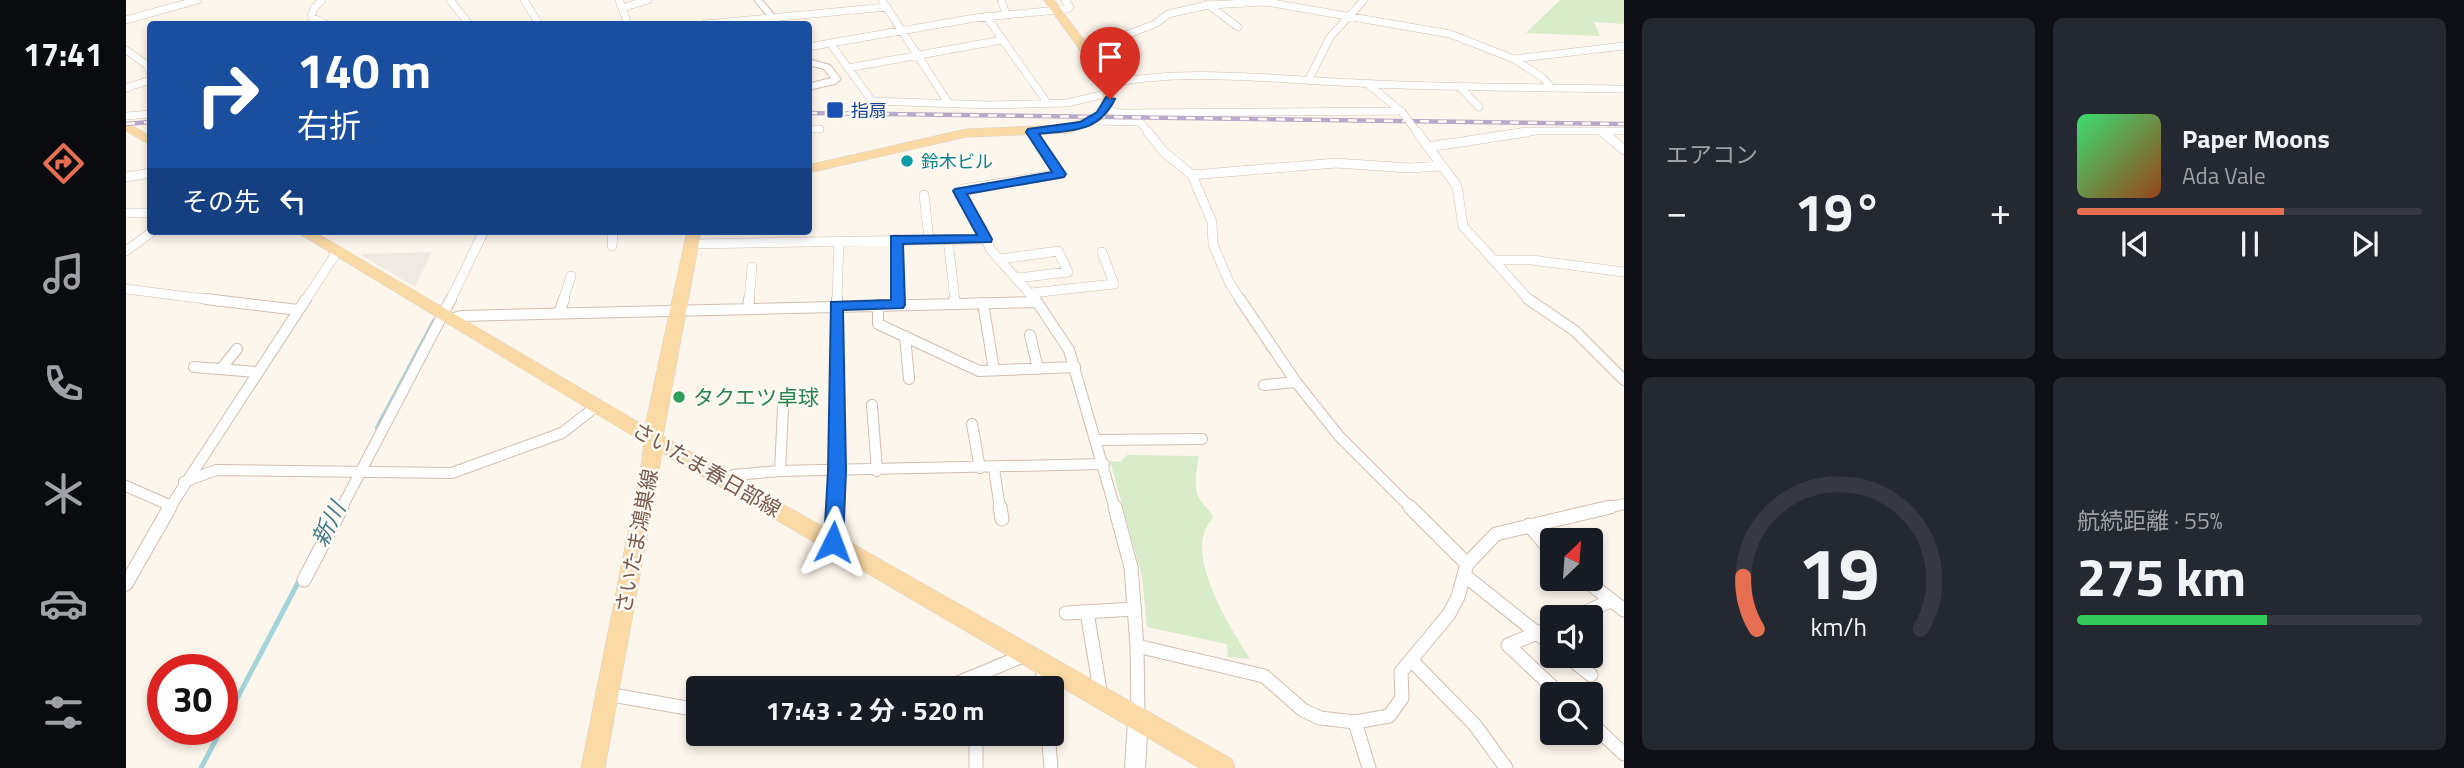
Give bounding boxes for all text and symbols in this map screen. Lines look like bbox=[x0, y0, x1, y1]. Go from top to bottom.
pin bbox=[1080, 27, 1140, 99]
text: 17:41 bbox=[23, 30, 103, 78]
text: 140 m bbox=[297, 32, 431, 107]
icon: arrive bbox=[1091, 38, 1129, 76]
icon: right bbox=[182, 49, 273, 140]
place label: 指扇 bbox=[851, 97, 887, 124]
marker: 指扇 bbox=[825, 100, 845, 120]
text: 右折 bbox=[297, 101, 361, 149]
text: Paper Moons bbox=[2182, 119, 2330, 158]
text: エアコン bbox=[1666, 137, 1758, 172]
icon: directions bbox=[39, 139, 88, 188]
place label: 鈴木ビル bbox=[921, 148, 993, 175]
marker: 鈴木ビル bbox=[899, 153, 915, 169]
text: Ada Vale bbox=[2182, 158, 2266, 193]
text: 19° bbox=[1795, 172, 1882, 251]
text: その先 bbox=[182, 182, 260, 221]
icon: left bbox=[274, 182, 312, 220]
text: − bbox=[1666, 182, 1687, 240]
text: + bbox=[1990, 182, 2011, 240]
icon: previous bbox=[2116, 225, 2154, 263]
icon: pause bbox=[2231, 225, 2269, 263]
icon: next bbox=[2346, 225, 2384, 263]
icon: music bbox=[39, 249, 88, 298]
icon: phone bbox=[39, 359, 88, 408]
place label: タクエツ卓球 bbox=[693, 381, 819, 413]
marker: タクエツ卓球 bbox=[671, 389, 687, 405]
street label: さいたま春日部線 bbox=[627, 413, 787, 525]
street label: さいたま鴻巣線 bbox=[606, 466, 666, 616]
icon: climate bbox=[39, 469, 88, 518]
water label: 新川 bbox=[302, 493, 355, 552]
text: 航続距離 · 55% bbox=[2077, 503, 2223, 538]
position arrow bbox=[796, 505, 870, 579]
text: 19 bbox=[1798, 518, 1879, 628]
north arrow bbox=[1540, 528, 1603, 592]
map controls bbox=[1540, 528, 1603, 745]
text: 275 km bbox=[2077, 537, 2246, 616]
icon: car bbox=[39, 579, 88, 628]
button: sound bbox=[1540, 605, 1603, 668]
text: km/h bbox=[1810, 608, 1867, 646]
speed limit sign: 30 bbox=[147, 654, 238, 745]
button: search bbox=[1540, 682, 1603, 745]
icon: filters bbox=[39, 688, 88, 737]
text: 17:43 · 2 分 · 520 m bbox=[766, 691, 984, 730]

